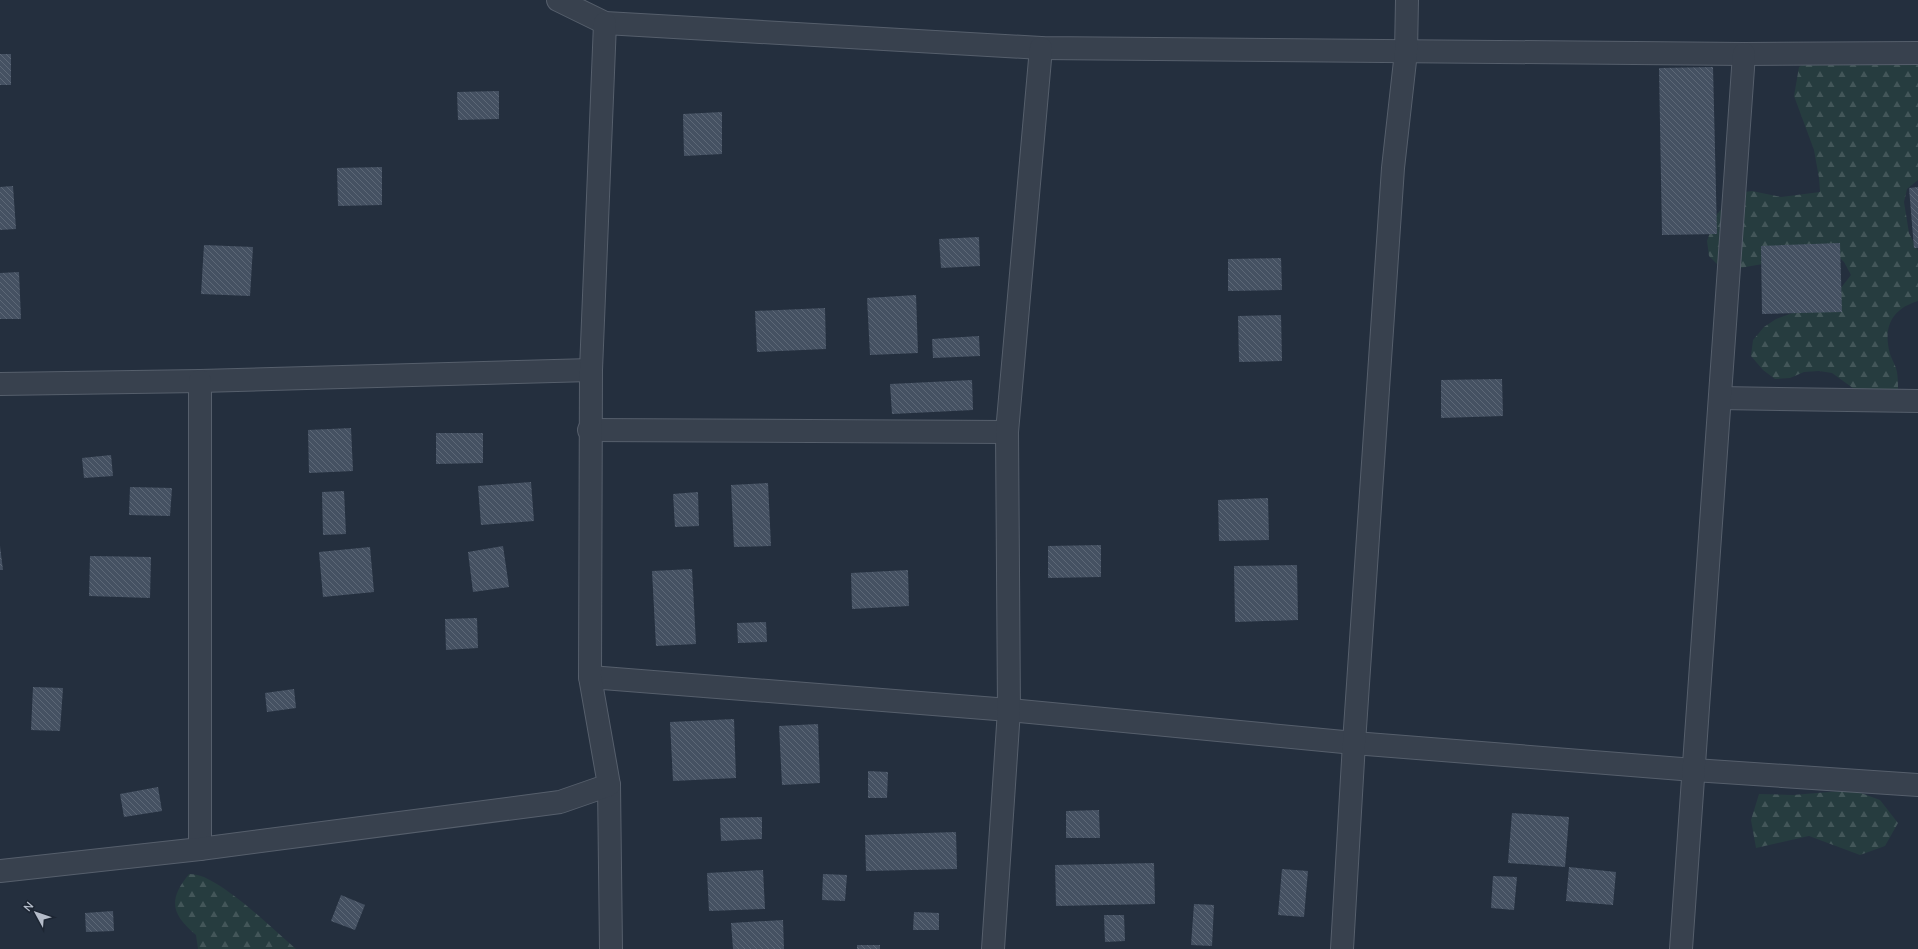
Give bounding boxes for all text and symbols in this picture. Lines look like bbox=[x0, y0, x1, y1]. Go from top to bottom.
north arrow bbox=[16, 893, 56, 933]
text: N bbox=[20, 899, 37, 915]

